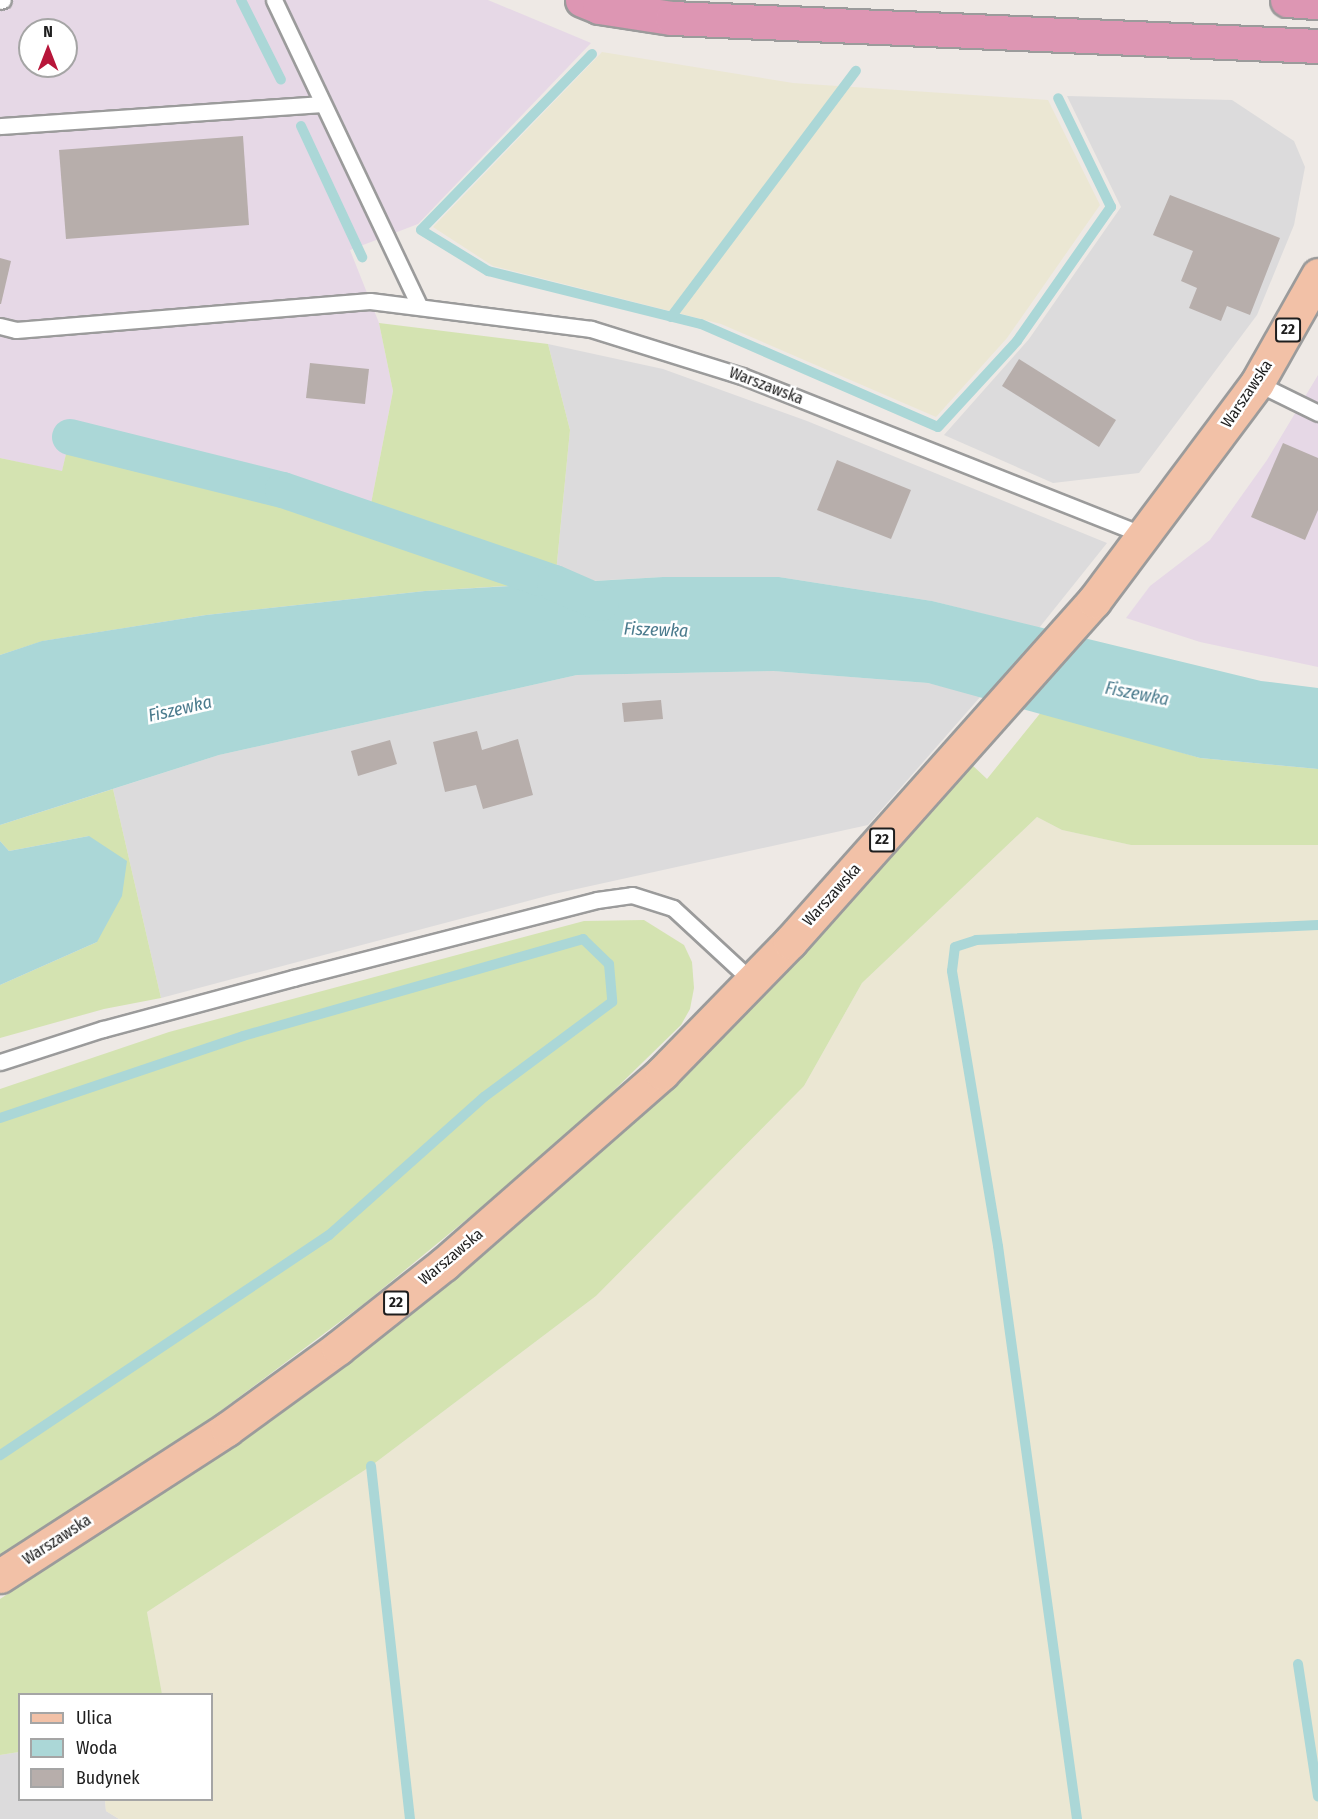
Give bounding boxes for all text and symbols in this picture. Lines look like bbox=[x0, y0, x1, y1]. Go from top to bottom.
north arrow bbox=[18, 18, 78, 78]
text: N bbox=[43, 22, 53, 41]
road number: 22 bbox=[1274, 318, 1302, 342]
street label: Warszawska bbox=[1217, 356, 1277, 432]
street label: Warszawska bbox=[726, 363, 806, 409]
water label: Fiszewka bbox=[623, 618, 689, 642]
water label: Fiszewka bbox=[1103, 677, 1171, 711]
water label: Fiszewka bbox=[146, 691, 214, 727]
road number: 22 bbox=[868, 828, 896, 852]
street label: Warszawska bbox=[799, 860, 865, 930]
street label: Warszawska bbox=[415, 1225, 487, 1289]
road number: 22 bbox=[382, 1291, 410, 1315]
street label: Warszawska bbox=[19, 1511, 95, 1569]
legend bbox=[18, 1693, 213, 1801]
text: Ulica bbox=[76, 1707, 112, 1729]
text: Woda bbox=[76, 1737, 117, 1759]
text: Budynek bbox=[76, 1767, 140, 1789]

